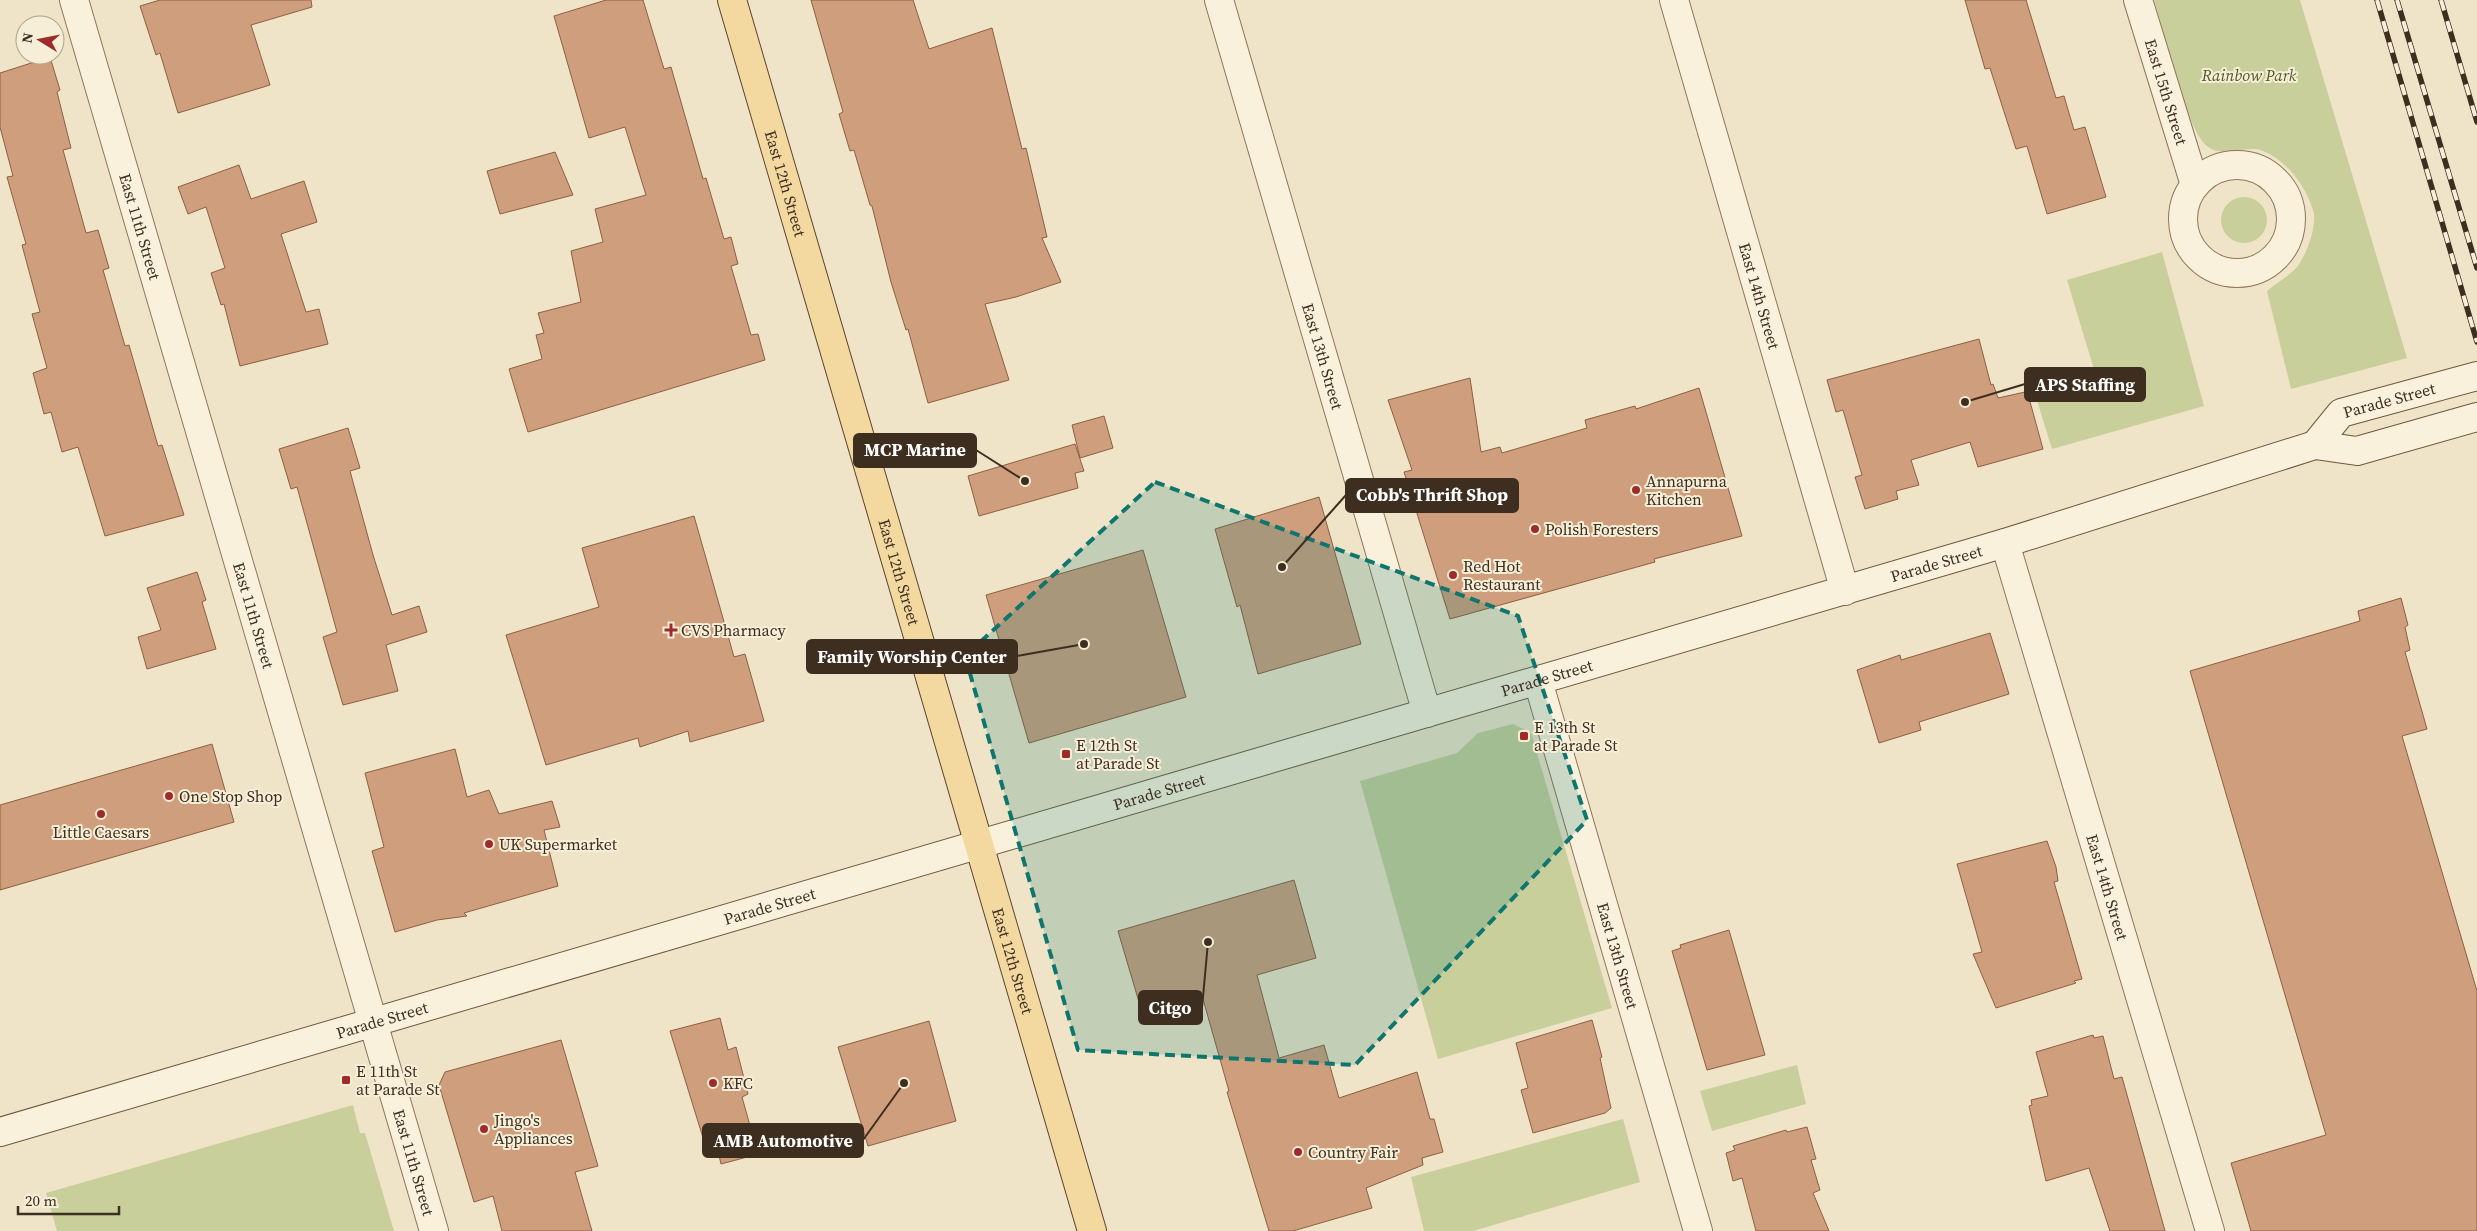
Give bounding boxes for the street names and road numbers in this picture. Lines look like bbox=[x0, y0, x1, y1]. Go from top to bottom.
street label: East 15th Street bbox=[2140, 36, 2193, 148]
street label: East 12th Street bbox=[760, 128, 812, 240]
street label: East 11th Street bbox=[114, 171, 166, 283]
street label: East 14th Street bbox=[1734, 240, 1786, 352]
street label: East 13th Street bbox=[1297, 300, 1349, 413]
street label: Parade Street bbox=[2340, 377, 2438, 423]
street label: East 12th Street bbox=[873, 516, 925, 629]
street label: Parade Street bbox=[1888, 539, 1985, 587]
street label: East 11th Street bbox=[228, 559, 280, 672]
street label: Parade Street bbox=[1498, 654, 1596, 702]
street label: Parade Street bbox=[1111, 767, 1208, 815]
street label: East 14th Street bbox=[2081, 831, 2134, 944]
street label: Parade Street bbox=[721, 882, 819, 930]
street label: East 13th Street bbox=[1592, 900, 1644, 1012]
street label: East 12th Street bbox=[987, 905, 1039, 1017]
street label: Parade Street bbox=[333, 996, 431, 1044]
street label: East 11th Street bbox=[388, 1107, 440, 1219]

